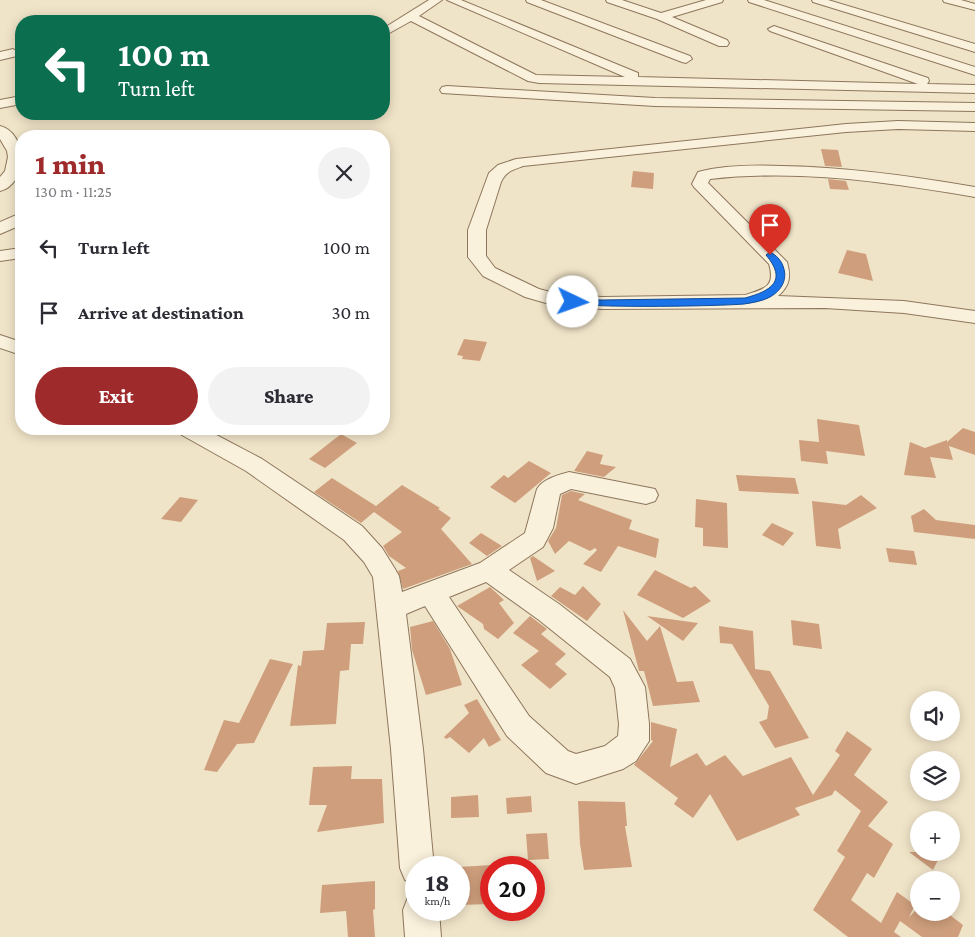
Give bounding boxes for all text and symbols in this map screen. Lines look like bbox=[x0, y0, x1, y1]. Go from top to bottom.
icon: left bbox=[35, 35, 100, 100]
text: 100 m bbox=[118, 35, 210, 74]
text: Turn left bbox=[118, 76, 195, 101]
text: 1 min bbox=[35, 147, 105, 180]
button: close bbox=[318, 147, 370, 199]
text: 130 m · 11:25 bbox=[35, 183, 112, 200]
pin bbox=[749, 204, 791, 255]
icon: arrive bbox=[756, 211, 784, 239]
icon: left bbox=[35, 234, 63, 262]
text: Turn left bbox=[78, 237, 150, 258]
text: 100 m bbox=[323, 237, 370, 258]
position arrow bbox=[546, 275, 598, 327]
icon: arrive bbox=[35, 299, 63, 327]
text: Arrive at destination bbox=[78, 302, 244, 323]
text: 30 m bbox=[331, 302, 370, 323]
button: Exit bbox=[35, 367, 198, 425]
button: Share bbox=[208, 367, 370, 425]
map controls bbox=[910, 691, 960, 921]
button: sound bbox=[910, 691, 960, 741]
button: layers bbox=[910, 751, 960, 801]
button: + bbox=[910, 811, 960, 861]
speed limit sign: 20 bbox=[480, 856, 545, 921]
text: 18 bbox=[426, 869, 449, 896]
button: − bbox=[910, 871, 960, 921]
text: km/h bbox=[425, 894, 450, 908]

